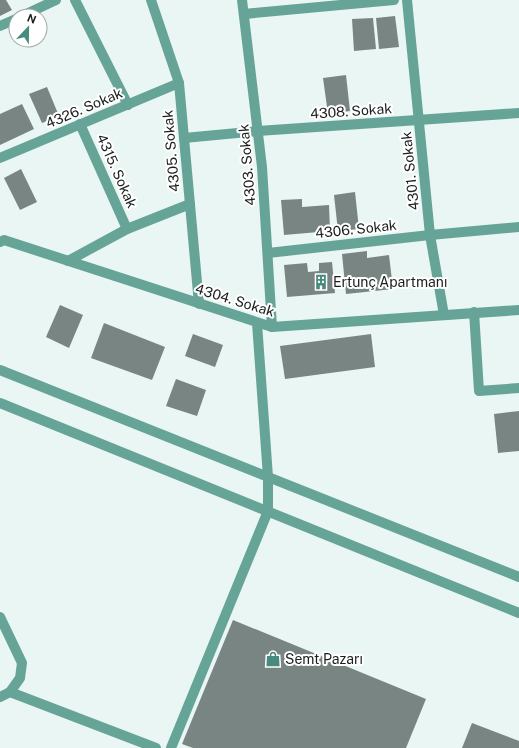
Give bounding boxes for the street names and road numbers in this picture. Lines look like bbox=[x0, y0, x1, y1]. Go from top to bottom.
street label: 4326. Sokak bbox=[43, 85, 125, 131]
street label: 4308. Sokak bbox=[309, 100, 393, 122]
street label: 4305. Sokak bbox=[159, 109, 183, 193]
street label: 4303. Sokak bbox=[235, 123, 259, 206]
street label: 4301. Sokak bbox=[398, 131, 422, 211]
street label: 4315. Sokak bbox=[94, 132, 140, 211]
street label: 4306. Sokak bbox=[315, 217, 398, 241]
street label: 4304. Sokak bbox=[193, 280, 277, 320]

